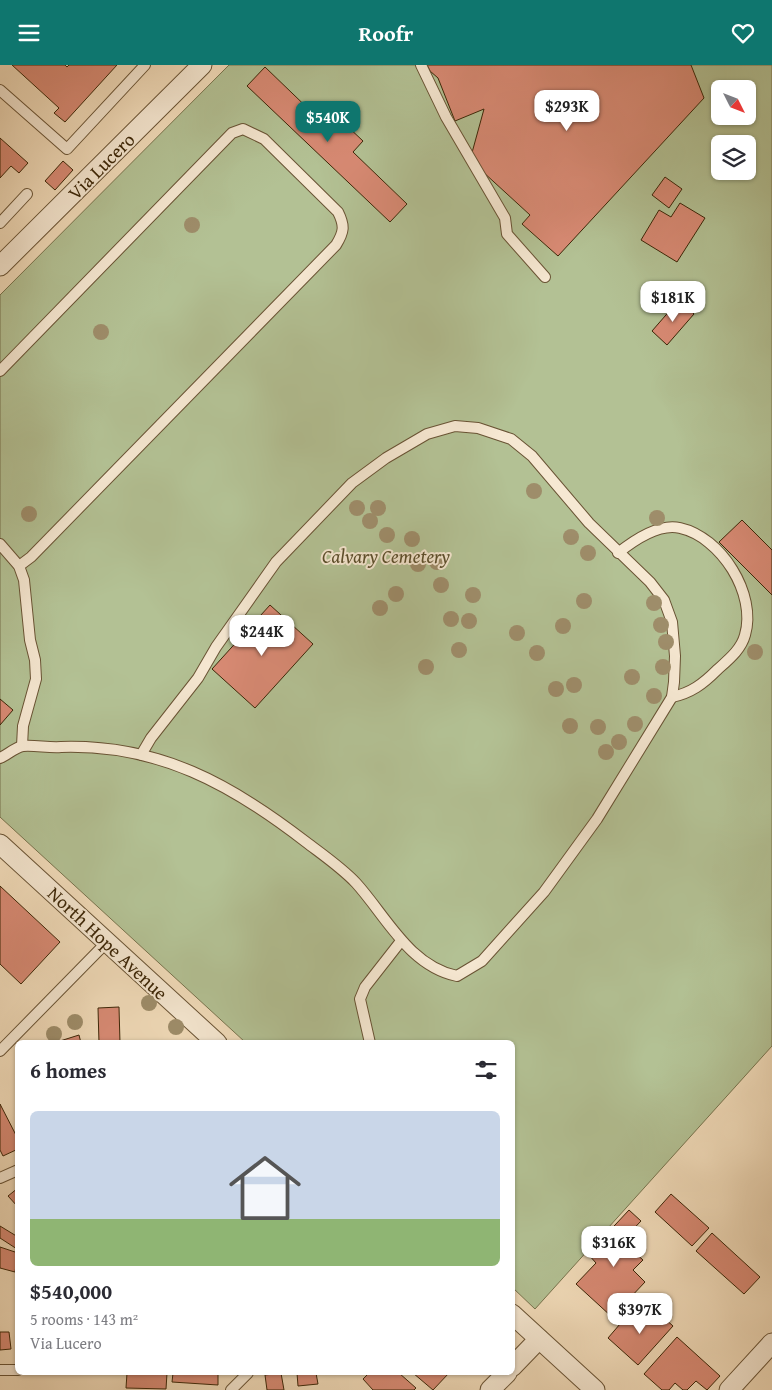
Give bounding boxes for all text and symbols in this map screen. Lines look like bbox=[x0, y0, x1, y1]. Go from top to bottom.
text: Roofr bbox=[359, 17, 413, 49]
icon: menu bbox=[15, 19, 43, 47]
icon: heart bbox=[729, 19, 757, 47]
north arrow bbox=[711, 80, 756, 125]
map controls bbox=[711, 80, 756, 180]
pin: $293K bbox=[532, 89, 602, 132]
text: $293K bbox=[545, 94, 589, 118]
pin: $540K bbox=[293, 101, 363, 143]
text: $540K bbox=[306, 105, 350, 129]
street label: Via Lucero bbox=[61, 126, 141, 206]
button: layers bbox=[711, 135, 756, 180]
pin: $181K bbox=[638, 281, 708, 323]
text: $181K bbox=[651, 285, 695, 309]
park label: Calvary Cemetery bbox=[322, 542, 450, 570]
pin: $244K bbox=[227, 615, 297, 657]
text: $244K bbox=[240, 619, 284, 643]
street label: North Hope Avenue bbox=[42, 880, 174, 1006]
text: 6 homes bbox=[30, 1055, 106, 1086]
icon: filters bbox=[472, 1056, 500, 1084]
icon: home bbox=[220, 1143, 310, 1233]
pin: $316K bbox=[579, 1225, 649, 1268]
text: $316K bbox=[592, 1230, 636, 1254]
text: $540,000 bbox=[30, 1276, 112, 1307]
pin: $397K bbox=[605, 1293, 675, 1335]
text: $397K bbox=[618, 1297, 662, 1321]
text: 5 rooms · 143 m² bbox=[30, 1307, 138, 1331]
text: Via Lucero bbox=[30, 1331, 102, 1355]

